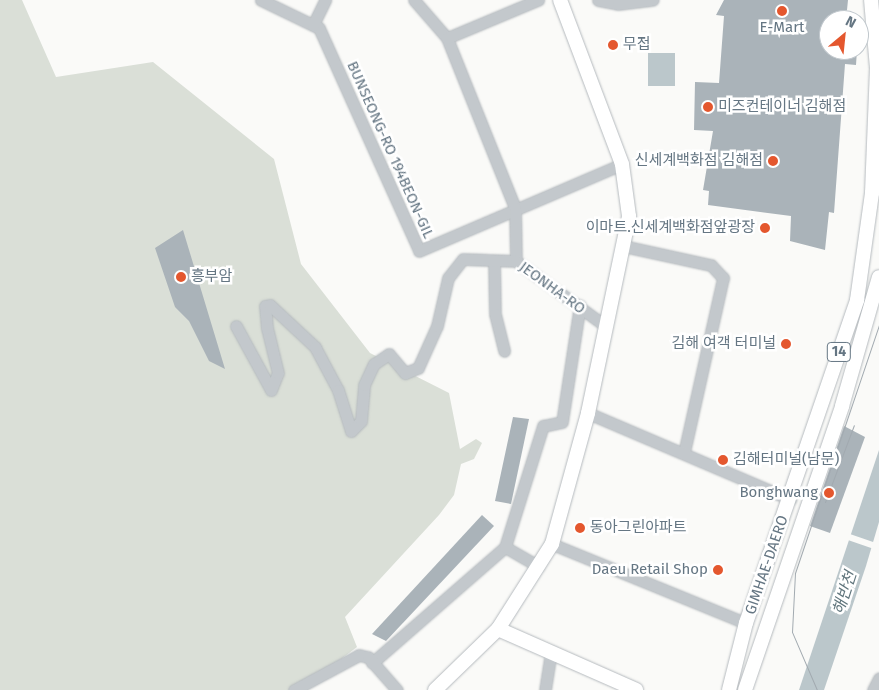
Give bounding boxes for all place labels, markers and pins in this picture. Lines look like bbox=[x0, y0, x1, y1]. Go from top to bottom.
marker: E-Mart bbox=[776, 5, 788, 17]
place label: E-Mart bbox=[760, 19, 804, 37]
place label: 무접 bbox=[623, 36, 651, 54]
marker: 무접 bbox=[607, 39, 619, 51]
place label: 미즈컨테이너 김해점 bbox=[718, 98, 846, 116]
marker: 미즈컨테이너 김해점 bbox=[702, 101, 714, 113]
place label: 신세계백화점 김해점 bbox=[635, 152, 763, 170]
marker: 신세계백화점 김해점 bbox=[767, 155, 779, 167]
place label: 이마트.신세계백화점앞광장 bbox=[586, 219, 755, 237]
marker: 이마트.신세계백화점앞광장 bbox=[759, 222, 771, 234]
place label: 흥부암 bbox=[191, 268, 232, 286]
marker: 흥부암 bbox=[175, 271, 187, 283]
place label: 김해 여객 터미널 bbox=[671, 335, 776, 353]
marker: 김해 여객 터미널 bbox=[780, 338, 792, 350]
place label: 김해터미널(남문) bbox=[733, 451, 839, 469]
marker: 김해터미널(남문) bbox=[717, 454, 729, 466]
place label: Bonghwang bbox=[739, 484, 818, 502]
marker: Bonghwang bbox=[822, 486, 836, 500]
place label: 동아그린아파트 bbox=[590, 519, 687, 537]
marker: 동아그린아파트 bbox=[574, 522, 586, 534]
place label: Daeu Retail Shop bbox=[592, 561, 708, 579]
marker: Daeu Retail Shop bbox=[712, 564, 724, 576]

